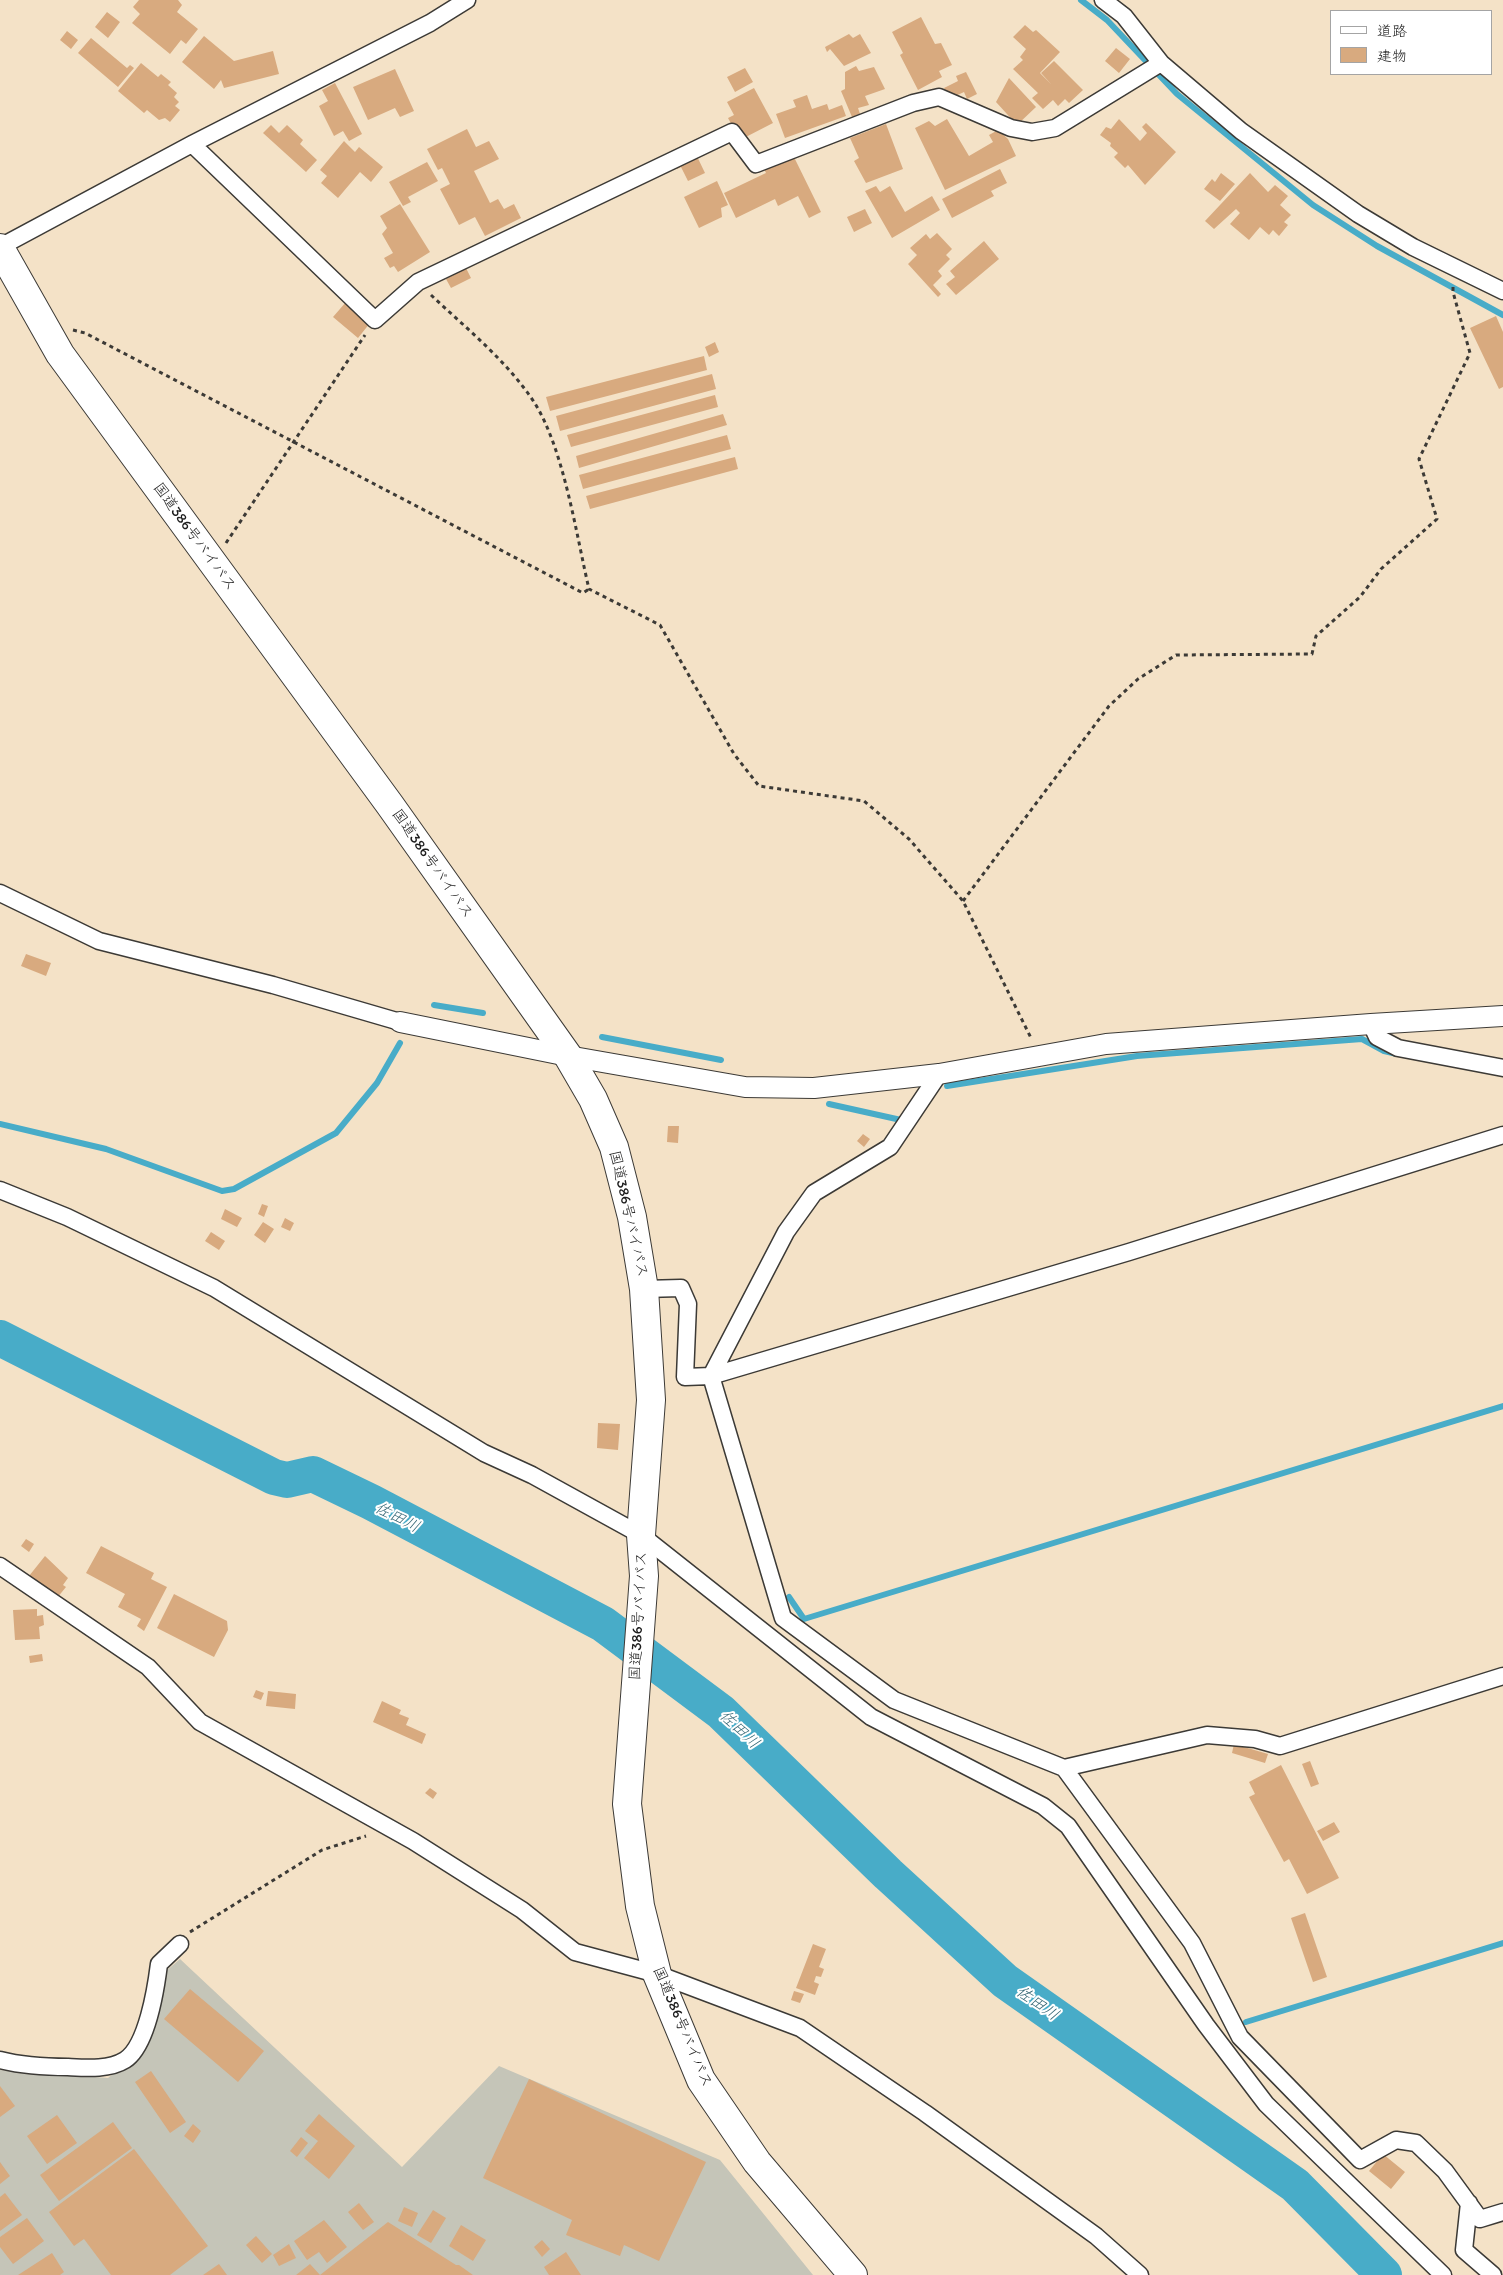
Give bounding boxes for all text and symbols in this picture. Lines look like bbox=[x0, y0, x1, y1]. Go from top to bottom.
legend bbox=[1330, 10, 1493, 75]
text: 道路 bbox=[1377, 22, 1407, 40]
text: 建物 bbox=[1377, 47, 1407, 65]
street label: 国道386号バイパス bbox=[149, 479, 239, 595]
street label: 国道386号バイパス bbox=[388, 806, 476, 922]
street label: 国道386号バイパス bbox=[605, 1149, 651, 1279]
water label: 佐田川 bbox=[371, 1499, 423, 1537]
street label: 国道386号バイパス bbox=[627, 1551, 651, 1681]
water label: 佐田川 bbox=[715, 1707, 763, 1753]
street label: 国道386号バイパス bbox=[648, 1964, 716, 2090]
water label: 佐田川 bbox=[1012, 1982, 1062, 2026]

